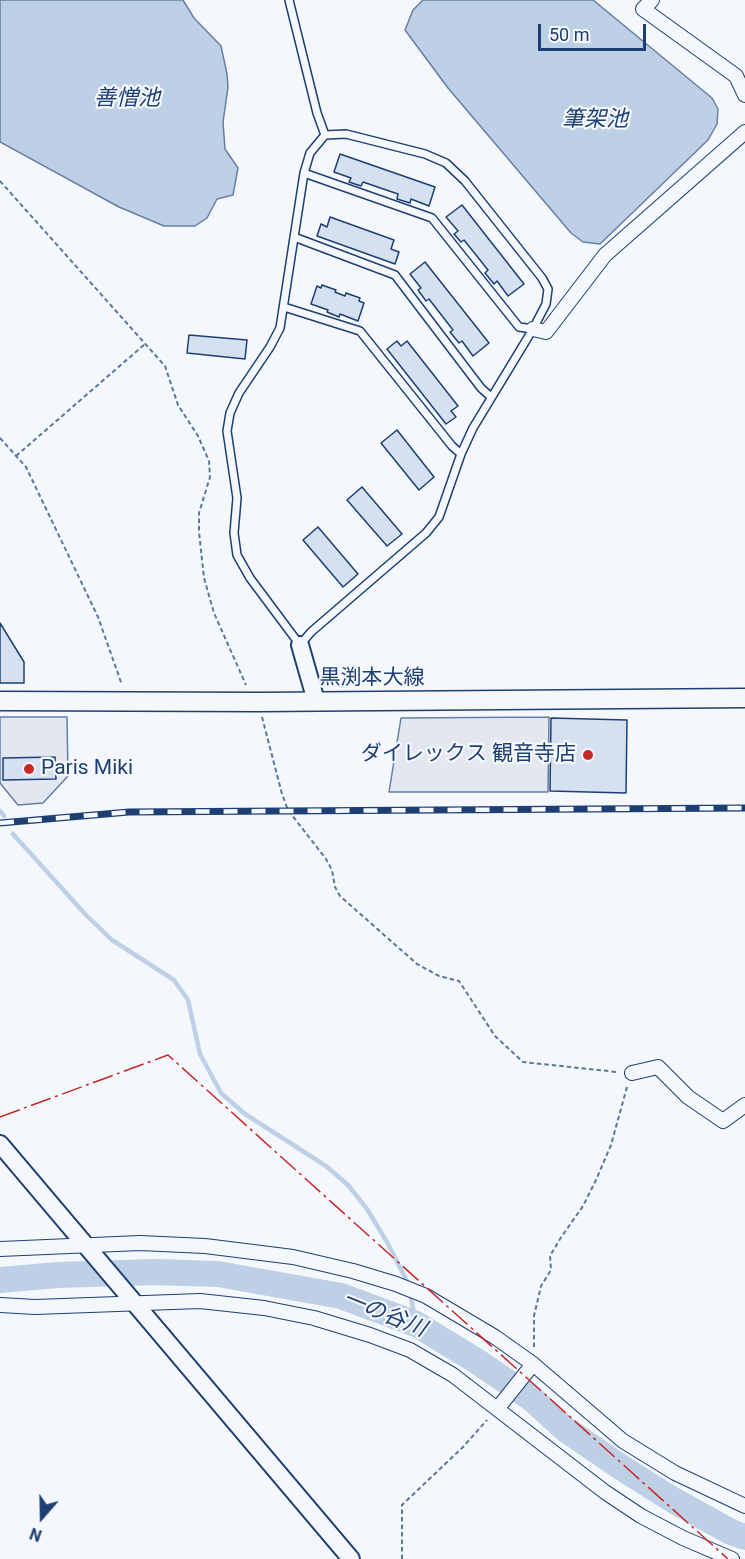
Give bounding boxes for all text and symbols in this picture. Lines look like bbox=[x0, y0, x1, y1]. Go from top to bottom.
scale bar bbox=[541, 12, 649, 50]
text: 50 m bbox=[549, 24, 589, 45]
water label: 善憎池 bbox=[94, 86, 160, 112]
water label: 筆架池 bbox=[562, 107, 628, 133]
street label: 黒渕本大線 bbox=[320, 666, 424, 692]
place label: ダイレックス 観音寺店 bbox=[361, 742, 576, 768]
marker: ダイレックス 観音寺店 bbox=[581, 748, 595, 762]
place label: Paris Miki bbox=[41, 756, 133, 782]
marker: Paris Miki bbox=[22, 762, 36, 776]
water label: 一の谷川 bbox=[338, 1286, 430, 1344]
north arrow bbox=[12, 1487, 72, 1547]
text: N bbox=[27, 1524, 44, 1545]

